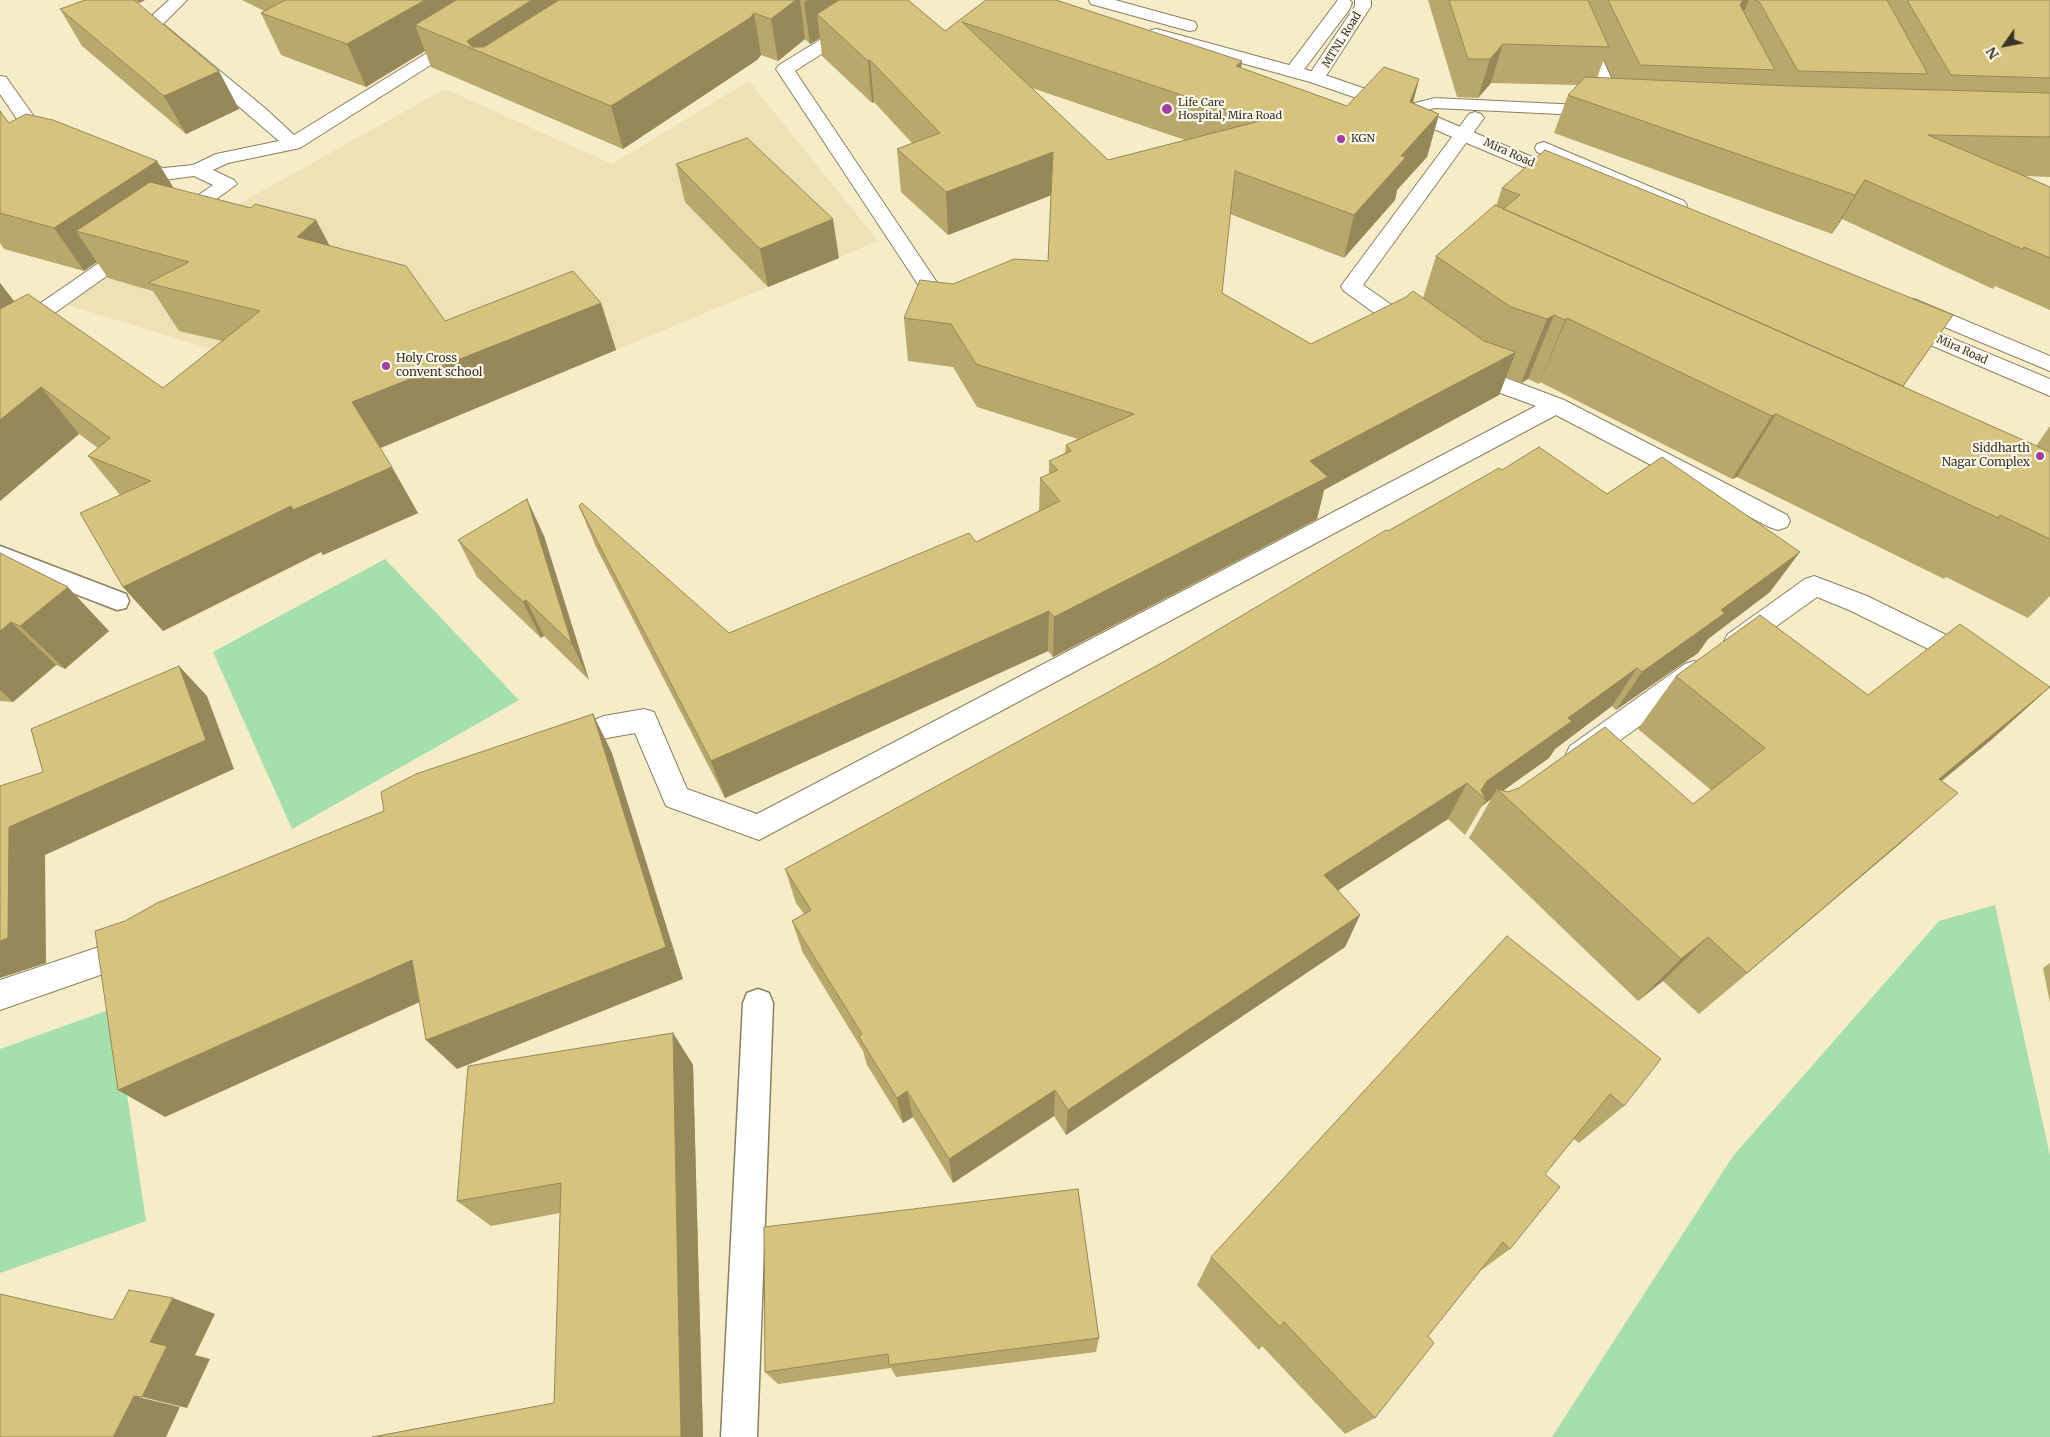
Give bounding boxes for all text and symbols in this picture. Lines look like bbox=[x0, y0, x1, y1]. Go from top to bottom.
street label: MTNL Road bbox=[1320, 10, 1364, 70]
north arrow bbox=[1980, 20, 2030, 70]
text: N bbox=[1982, 44, 2003, 63]
place label: Life Care Hospital, Mira Road bbox=[1178, 96, 1282, 122]
marker: Life Care Hospital, Mira Road bbox=[1160, 102, 1174, 116]
place label: KGN bbox=[1351, 132, 1375, 146]
marker: KGN bbox=[1335, 133, 1347, 145]
street label: Mira Road bbox=[1481, 136, 1537, 170]
street label: Mira Road bbox=[1934, 333, 1990, 367]
place label: Holy Cross convent school bbox=[396, 352, 483, 380]
marker: Holy Cross convent school bbox=[380, 360, 392, 372]
place label: Siddharth Nagar Complex bbox=[1942, 442, 2030, 470]
marker: Siddharth Nagar Complex bbox=[2034, 450, 2046, 462]

